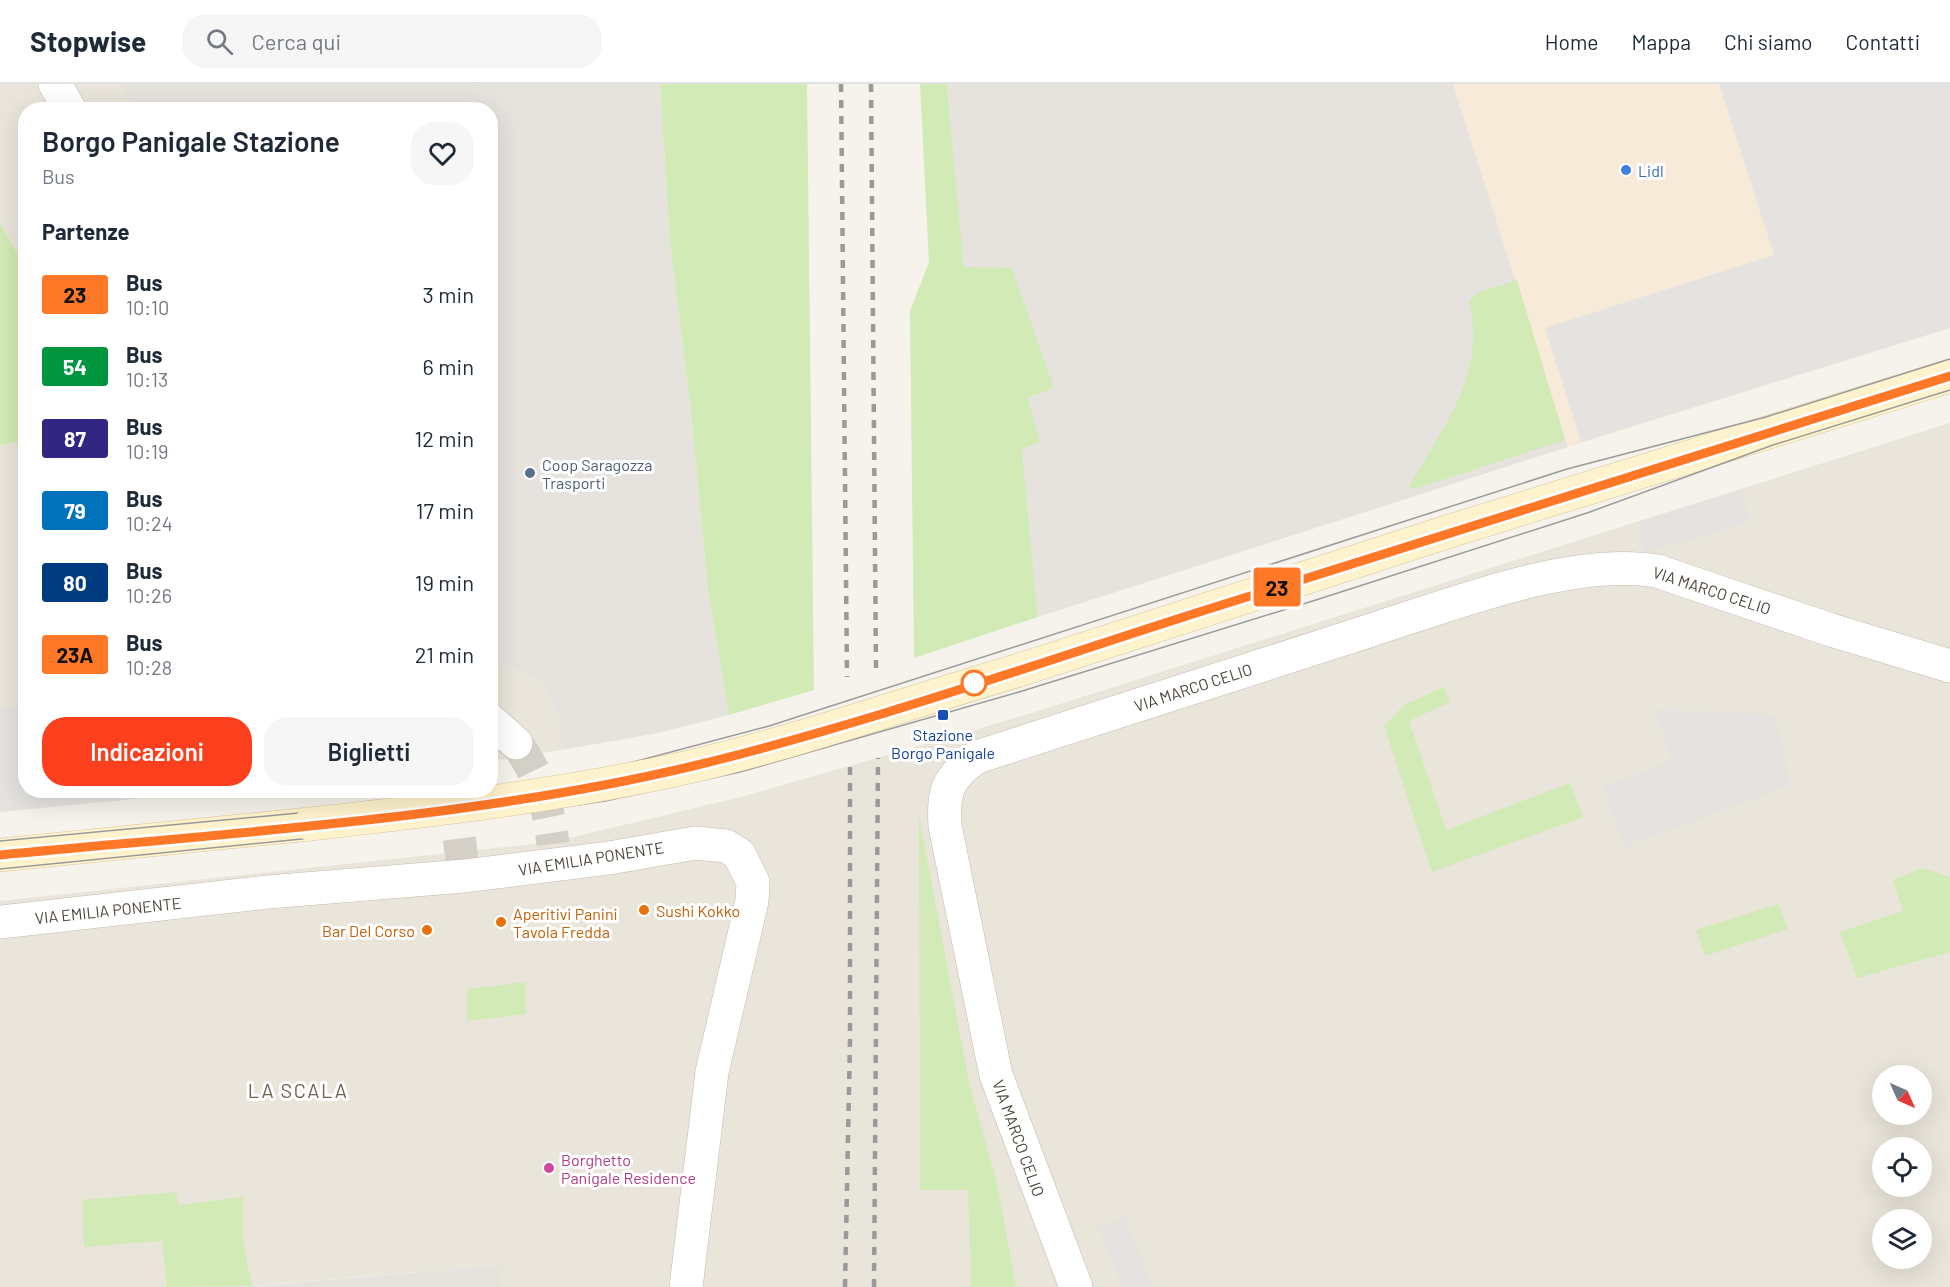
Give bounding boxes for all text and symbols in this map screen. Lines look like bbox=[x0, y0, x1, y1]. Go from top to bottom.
search box bbox=[182, 14, 602, 68]
text: Stopwise bbox=[30, 24, 146, 58]
icon: search bbox=[203, 25, 236, 58]
text: Cerca qui bbox=[251, 28, 341, 54]
text: Home bbox=[1545, 29, 1598, 54]
text: Mappa bbox=[1631, 29, 1691, 54]
text: Chi siamo bbox=[1724, 29, 1813, 54]
text: Contatti bbox=[1846, 29, 1920, 54]
button: heart bbox=[411, 122, 474, 185]
text: Borgo Panigale Stazione bbox=[42, 124, 340, 158]
place label: Lidl bbox=[1638, 161, 1664, 180]
marker: Lidl bbox=[1619, 163, 1633, 177]
text: Bus bbox=[42, 164, 75, 188]
text: Partenze bbox=[42, 218, 130, 244]
text: Bus bbox=[126, 269, 163, 295]
text: 3 min bbox=[423, 281, 474, 307]
text: 23 bbox=[64, 282, 86, 307]
text: 10:10 bbox=[126, 295, 169, 319]
text: Bus bbox=[126, 341, 163, 367]
text: 6 min bbox=[423, 353, 474, 379]
text: 54 bbox=[63, 354, 87, 379]
text: 10:13 bbox=[126, 367, 168, 391]
text: Bus bbox=[126, 413, 163, 439]
text: 12 min bbox=[414, 425, 474, 451]
text: 87 bbox=[64, 426, 86, 451]
text: 10:19 bbox=[126, 439, 169, 463]
place label: Coop Saragozza Trasporti bbox=[542, 455, 652, 492]
marker: Coop Saragozza Trasporti bbox=[523, 466, 537, 480]
text: Bus bbox=[126, 485, 163, 511]
text: 17 min bbox=[416, 497, 474, 523]
text: 79 bbox=[64, 498, 86, 523]
text: 10:24 bbox=[126, 511, 173, 535]
text: Bus bbox=[126, 557, 163, 583]
street label: VIA MARCO CELIO bbox=[1651, 562, 1773, 618]
line badge: 23 bbox=[1250, 568, 1304, 606]
text: 19 min bbox=[415, 569, 474, 595]
text: 80 bbox=[63, 570, 87, 595]
text: 23 bbox=[1266, 575, 1288, 600]
text: 10:26 bbox=[126, 583, 172, 607]
text: Bus bbox=[126, 629, 163, 655]
text: 21 min bbox=[415, 641, 474, 667]
text: 23A bbox=[57, 642, 93, 667]
text: 10:28 bbox=[126, 655, 172, 679]
street label: VIA MARCO CELIO bbox=[1132, 659, 1254, 715]
unlabelled marker bbox=[961, 670, 987, 696]
marker: Stazione Borgo Panigale bbox=[936, 708, 950, 722]
button: Indicazioni bbox=[42, 717, 252, 786]
button: Biglietti bbox=[264, 717, 474, 786]
place label: Stazione Borgo Panigale bbox=[891, 725, 995, 762]
street label: VIA EMILIA PONENTE bbox=[517, 837, 665, 879]
street label: VIA EMILIA PONENTE bbox=[34, 893, 182, 927]
place label: Sushi Kokko bbox=[656, 901, 740, 920]
marker: Sushi Kokko bbox=[637, 903, 651, 917]
place label: Aperitivi Panini Tavola Fredda bbox=[513, 904, 618, 941]
marker: Aperitivi Panini Tavola Fredda bbox=[494, 915, 508, 929]
place label: Bar Del Corso bbox=[322, 921, 415, 940]
marker: Bar Del Corso bbox=[420, 923, 434, 937]
north arrow bbox=[1872, 1065, 1932, 1125]
map controls bbox=[1872, 1065, 1932, 1269]
street label: VIA MARCO CELIO bbox=[989, 1077, 1049, 1199]
district label: LA SCALA bbox=[248, 1078, 348, 1102]
button: locate bbox=[1872, 1137, 1932, 1197]
place label: Borghetto Panigale Residence bbox=[561, 1150, 696, 1187]
marker: Borghetto Panigale Residence bbox=[542, 1161, 556, 1175]
button: layers bbox=[1872, 1209, 1932, 1269]

